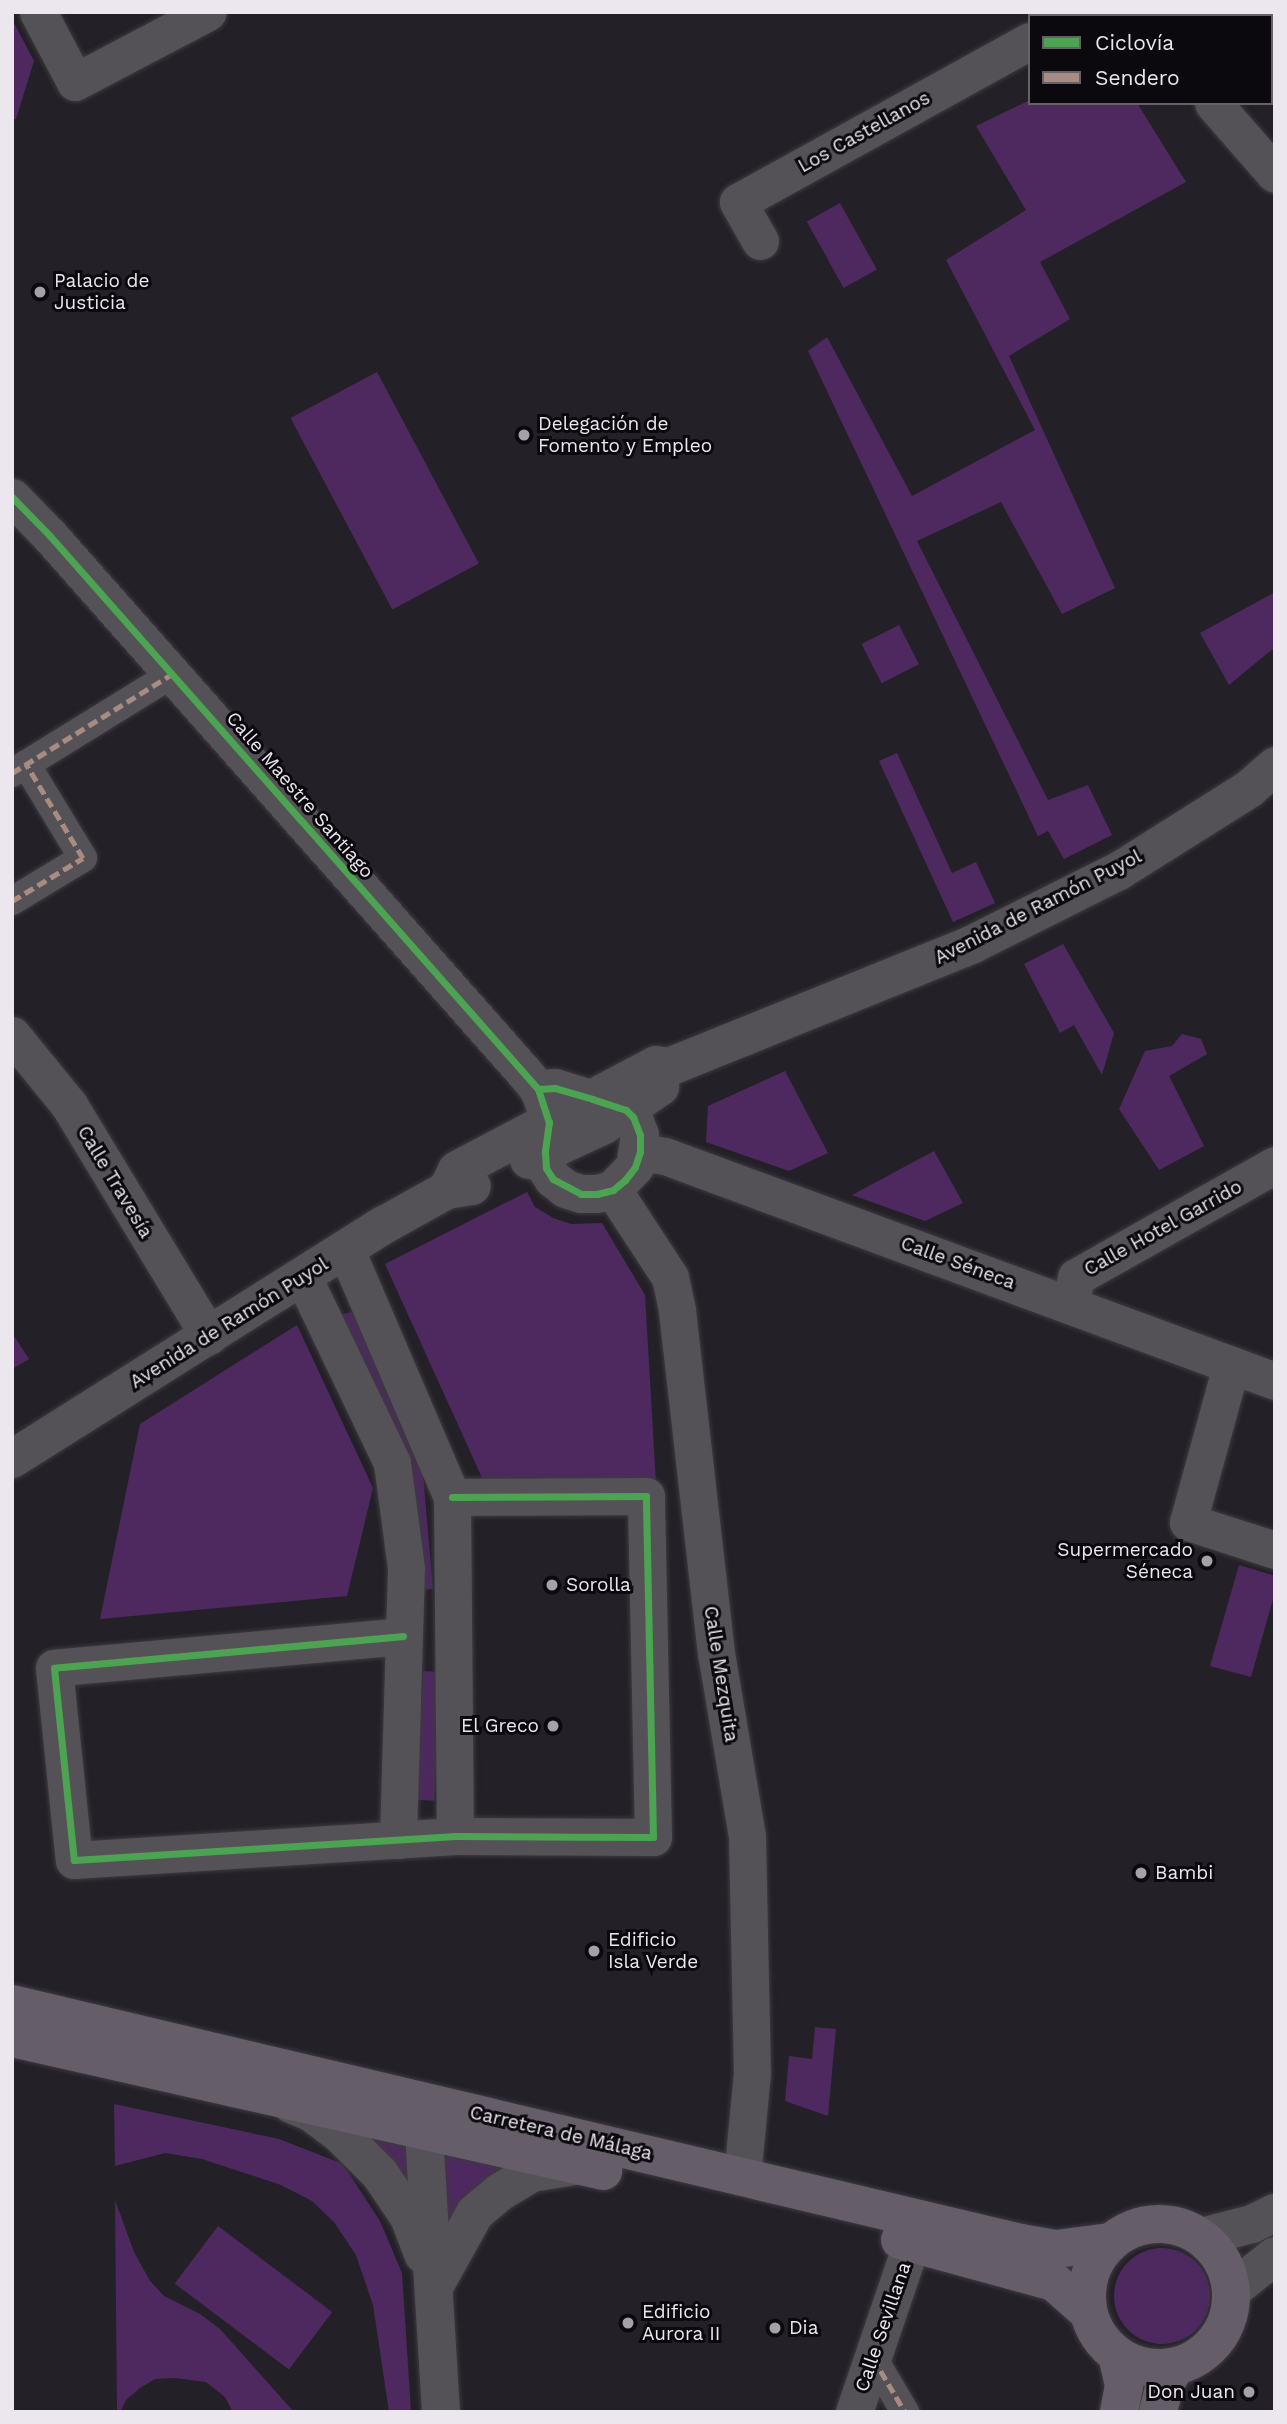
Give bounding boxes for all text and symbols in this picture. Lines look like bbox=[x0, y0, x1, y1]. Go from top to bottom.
legend bbox=[1028, 14, 1273, 105]
text: Ciclovía bbox=[1095, 30, 1174, 55]
text: Sendero bbox=[1095, 65, 1180, 90]
street label: Los Castellanos bbox=[794, 86, 934, 178]
place label: Palacio de Justicia bbox=[54, 270, 149, 314]
marker: Palacio de Justicia bbox=[32, 284, 48, 300]
place label: Delegación de Fomento y Empleo bbox=[538, 413, 713, 457]
marker: Delegación de Fomento y Empleo bbox=[516, 427, 532, 443]
street label: Calle Maestre Santiago bbox=[221, 707, 379, 883]
street label: Avenida de Ramón Puyol bbox=[931, 845, 1145, 969]
street label: Calle Travesía bbox=[72, 1121, 158, 1243]
street label: Calle Hotel Garrido bbox=[1080, 1175, 1246, 1281]
street label: Calle Séneca bbox=[898, 1232, 1018, 1294]
street label: Avenida de Ramón Puyol bbox=[126, 1253, 332, 1393]
place label: Supermercado Séneca bbox=[1057, 1539, 1193, 1583]
marker: Supermercado Séneca bbox=[1199, 1553, 1215, 1569]
place label: Sorolla bbox=[566, 1574, 631, 1596]
marker: Sorolla bbox=[544, 1577, 560, 1593]
street label: Calle Mezquita bbox=[699, 1604, 743, 1744]
place label: El Greco bbox=[460, 1715, 539, 1737]
marker: El Greco bbox=[545, 1718, 561, 1734]
place label: Bambi bbox=[1155, 1862, 1213, 1884]
marker: Bambi bbox=[1133, 1865, 1149, 1881]
place label: Edificio Isla Verde bbox=[608, 1929, 699, 1973]
marker: Edificio Isla Verde bbox=[586, 1943, 602, 1959]
street label: Carretera de Málaga bbox=[467, 2101, 655, 2165]
street label: Calle Sevillana bbox=[850, 2259, 916, 2395]
place label: Edificio Aurora II bbox=[642, 2301, 721, 2345]
marker: Edificio Aurora II bbox=[620, 2315, 636, 2331]
place label: Dia bbox=[789, 2317, 818, 2339]
marker: Dia bbox=[767, 2320, 783, 2336]
place label: Don Juan bbox=[1147, 2381, 1235, 2403]
marker: Don Juan bbox=[1241, 2384, 1257, 2400]

